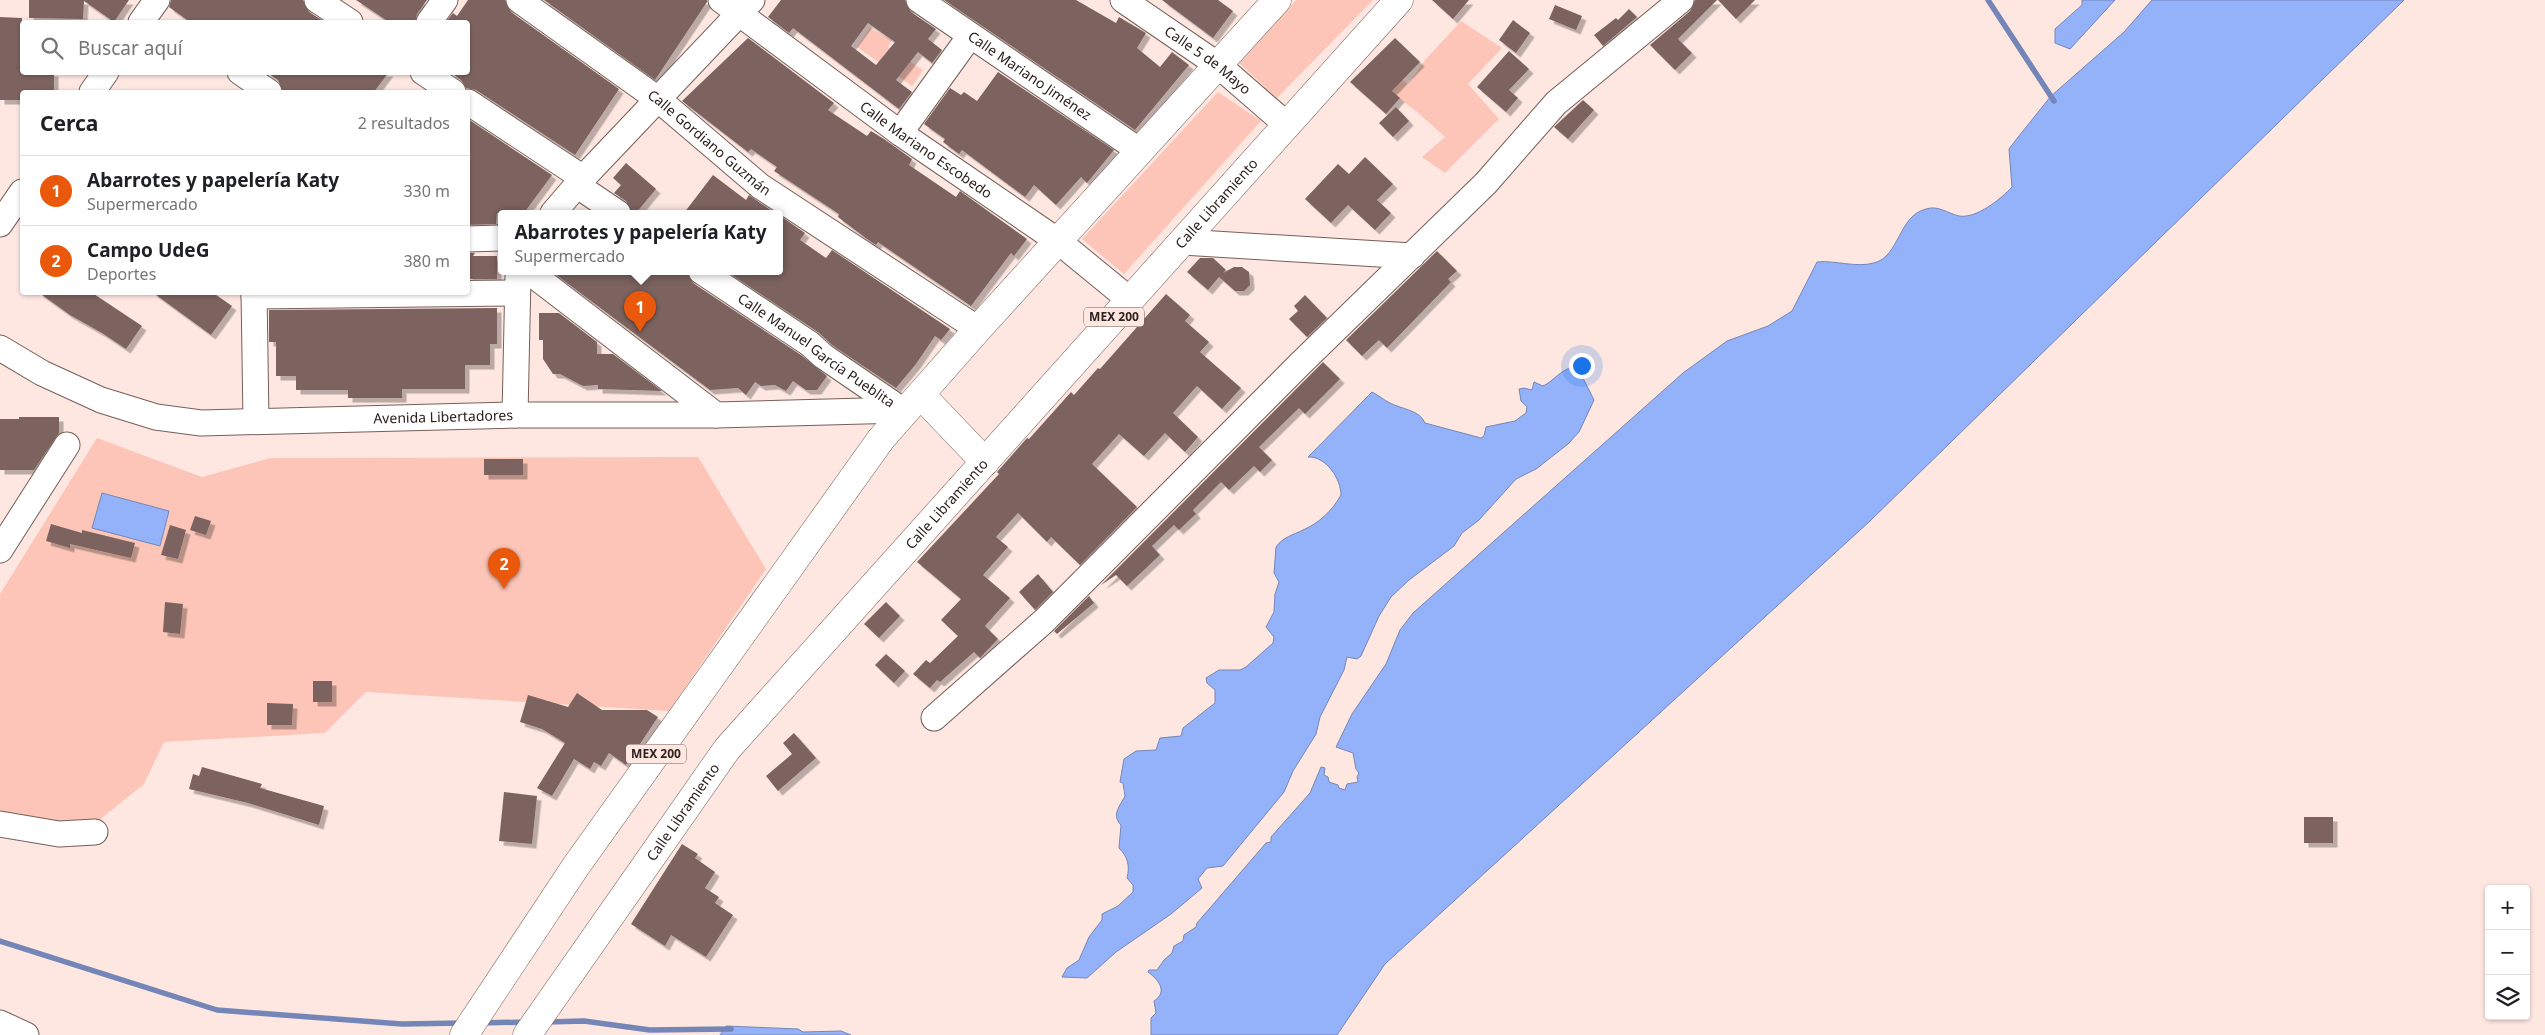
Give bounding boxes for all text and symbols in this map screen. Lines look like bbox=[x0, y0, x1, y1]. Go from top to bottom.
search box bbox=[20, 20, 470, 75]
street label: Calle 5 de Mayo bbox=[1161, 21, 1255, 98]
street label: Calle Mariano Jiménez bbox=[964, 26, 1096, 124]
icon: search bbox=[38, 34, 66, 62]
text: Buscar aquí bbox=[78, 35, 183, 61]
street label: Calle Gordiano Guzmán bbox=[644, 85, 775, 200]
street label: Calle Mariano Escobedo bbox=[856, 96, 996, 202]
text: Cerca bbox=[40, 109, 98, 137]
text: 2 resultados bbox=[358, 112, 450, 134]
street label: Calle Libramiento bbox=[1171, 154, 1262, 252]
text: Abarrotes y papelería Katy bbox=[87, 167, 339, 193]
text: 1 bbox=[51, 180, 61, 202]
text: 330 m bbox=[403, 180, 450, 202]
text: Supermercado bbox=[87, 193, 198, 215]
popup bbox=[498, 210, 783, 275]
text: Abarrotes y papelería Katy bbox=[514, 219, 767, 245]
text: Campo UdeG bbox=[87, 237, 209, 263]
text: Supermercado bbox=[514, 245, 625, 267]
text: 2 bbox=[51, 250, 61, 272]
text: 380 m bbox=[403, 250, 450, 272]
text: Deportes bbox=[87, 263, 156, 285]
street label: Calle Manuel García Pueblita bbox=[734, 288, 899, 411]
pin: 1 bbox=[624, 291, 656, 332]
road number: MEX 200 bbox=[1084, 308, 1144, 326]
your location bbox=[1569, 353, 1595, 379]
street label: Avenida Libertadores bbox=[373, 405, 514, 428]
street label: Calle Libramiento bbox=[901, 455, 992, 553]
pin: 2 bbox=[488, 548, 520, 589]
road number: MEX 200 bbox=[626, 744, 686, 764]
street label: Calle Libramiento bbox=[642, 759, 723, 865]
map controls bbox=[2485, 885, 2530, 1020]
button: + bbox=[2485, 885, 2530, 930]
button: − bbox=[2485, 930, 2530, 975]
button: layers bbox=[2485, 975, 2530, 1020]

